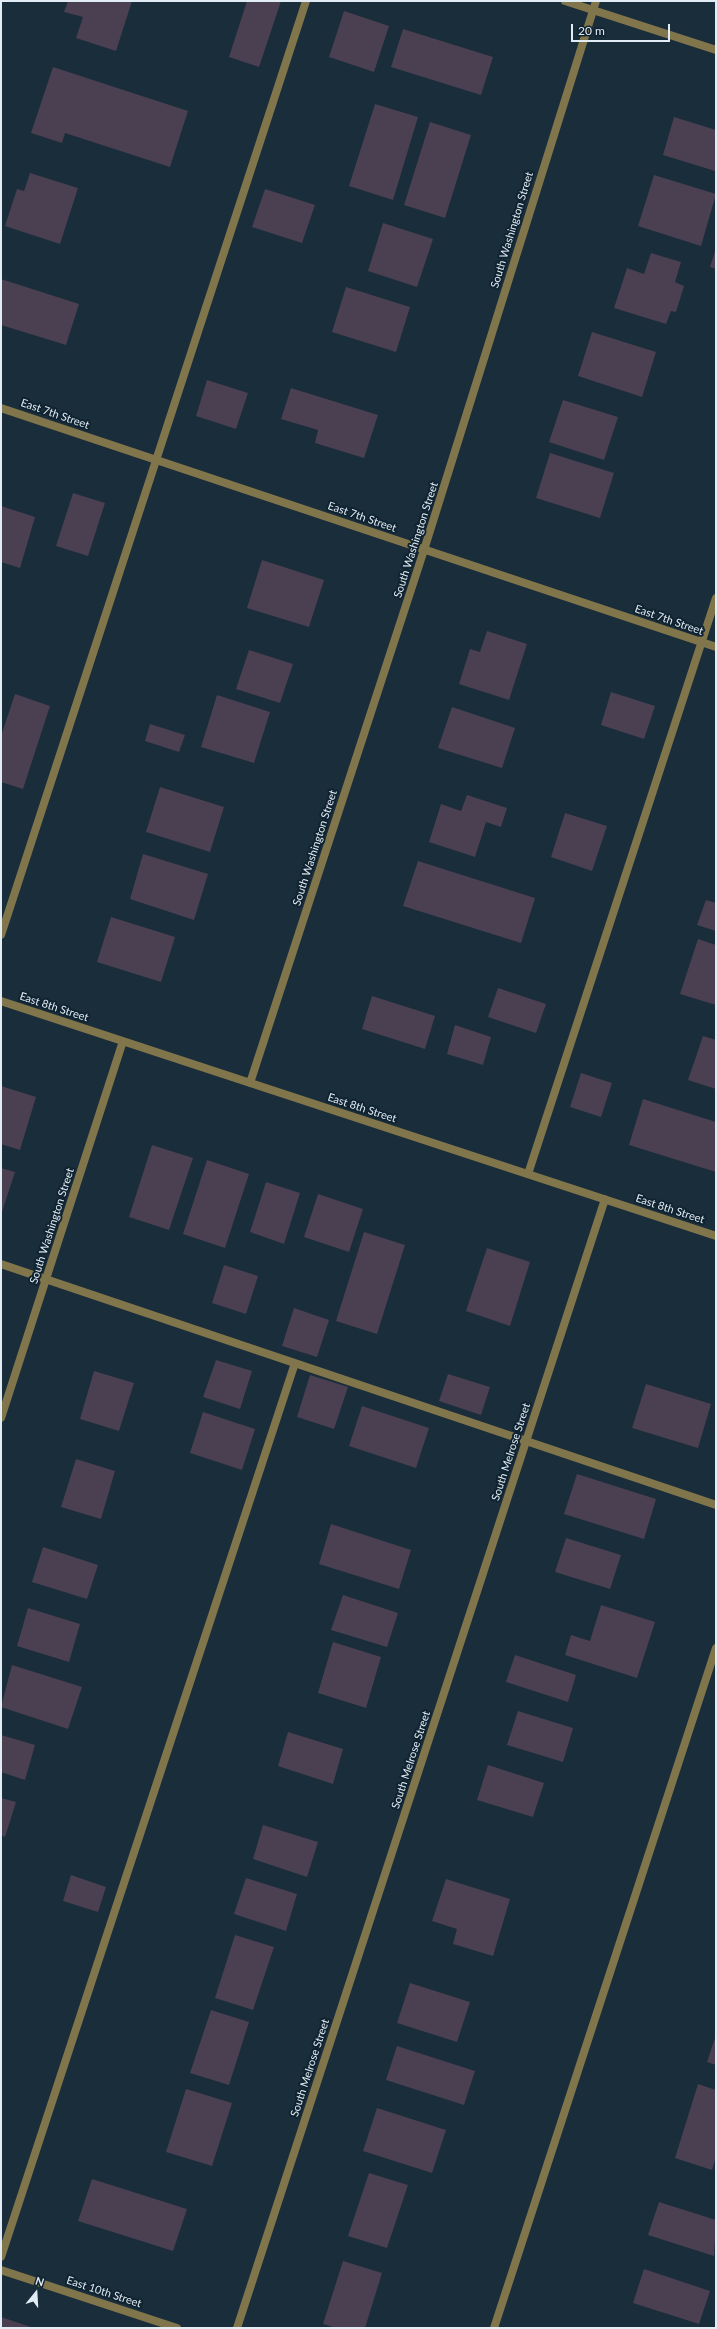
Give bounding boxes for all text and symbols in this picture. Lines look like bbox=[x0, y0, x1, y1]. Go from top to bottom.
scale bar bbox=[573, 16, 672, 42]
text: 20 m bbox=[578, 23, 605, 38]
street label: South Washington Street bbox=[488, 170, 536, 290]
street label: East 7th Street bbox=[19, 396, 91, 432]
street label: South Washington Street bbox=[391, 480, 441, 600]
street label: East 7th Street bbox=[326, 499, 398, 535]
street label: East 7th Street bbox=[633, 602, 705, 638]
street label: South Washington Street bbox=[290, 788, 340, 908]
street label: East 8th Street bbox=[18, 990, 90, 1024]
street label: East 8th Street bbox=[326, 1091, 398, 1125]
street label: South Washington Street bbox=[27, 1166, 77, 1286]
street label: East 8th Street bbox=[634, 1192, 706, 1226]
street label: South Melrose Street bbox=[489, 1401, 533, 1503]
street label: South Melrose Street bbox=[389, 1709, 433, 1811]
street label: South Melrose Street bbox=[288, 2017, 332, 2119]
north arrow bbox=[16, 2273, 56, 2313]
text: N bbox=[34, 2274, 46, 2289]
street label: East 10th Street bbox=[65, 2274, 143, 2310]

